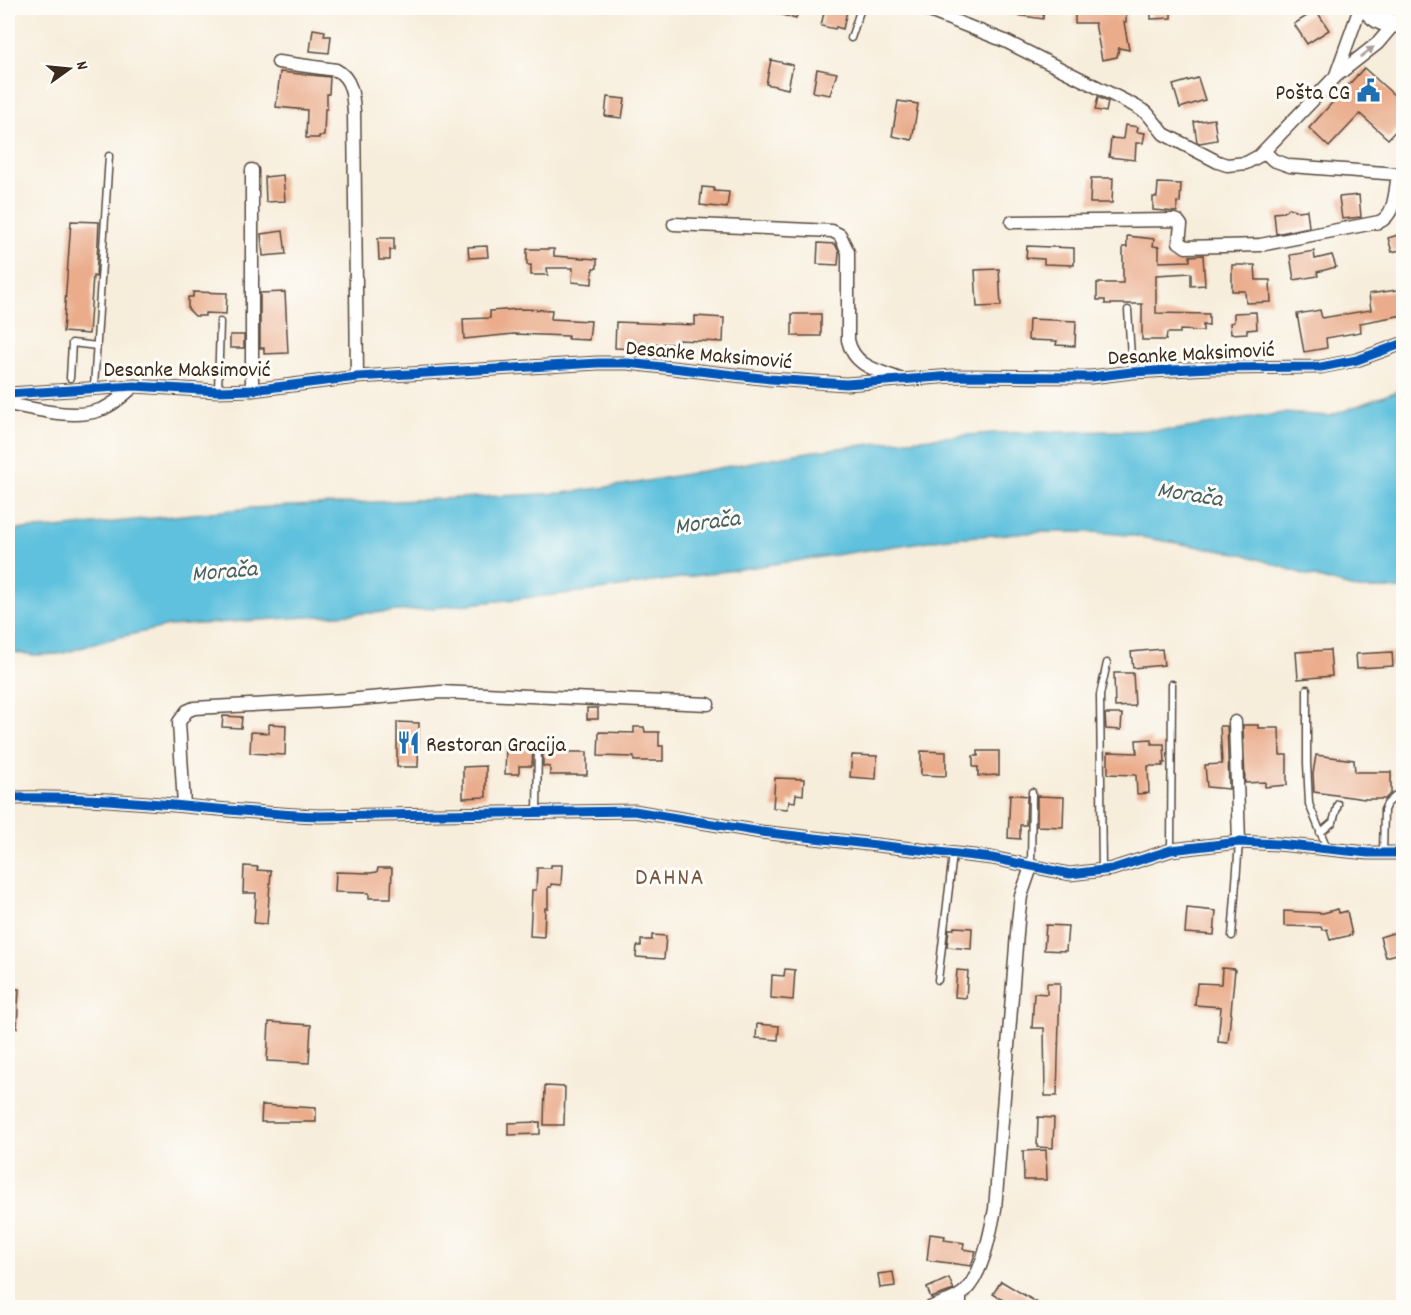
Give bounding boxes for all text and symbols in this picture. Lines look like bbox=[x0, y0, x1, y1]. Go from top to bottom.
north arrow bbox=[39, 39, 99, 99]
one-way arrow bbox=[1359, 47, 1374, 59]
text: N bbox=[69, 59, 93, 73]
public building icon: Pošta CG bbox=[1355, 78, 1381, 104]
place label: Pošta CG bbox=[1275, 79, 1350, 110]
street label: Desanke Maksimović bbox=[624, 334, 793, 379]
street label: Desanke Maksimović bbox=[1107, 336, 1276, 375]
street label: Desanke Maksimović bbox=[104, 356, 271, 387]
water label: Morača bbox=[1154, 474, 1226, 518]
water label: Morača bbox=[672, 502, 744, 545]
water label: Morača bbox=[190, 553, 260, 593]
restaurant icon: Restoran Gracija bbox=[395, 730, 421, 756]
place label: Restoran Gracija bbox=[426, 731, 566, 762]
district label: DAHNA bbox=[635, 862, 705, 896]

